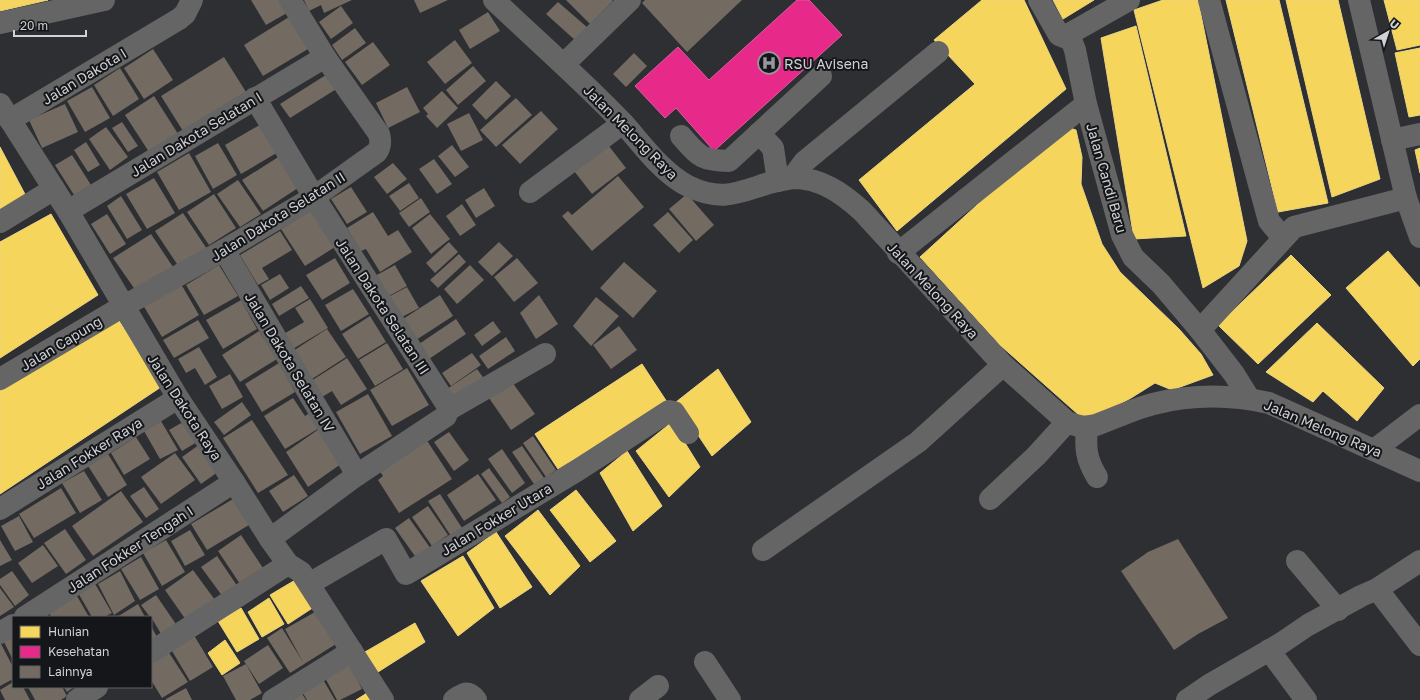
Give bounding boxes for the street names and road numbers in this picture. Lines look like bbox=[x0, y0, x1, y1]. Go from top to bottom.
street label: Jalan Dakota I bbox=[39, 44, 129, 108]
street label: Jalan Melong Raya bbox=[580, 81, 682, 183]
street label: Jalan Dakota Selatan I bbox=[127, 88, 265, 180]
street label: Jalan Candi Baru bbox=[1083, 121, 1131, 235]
street label: Jalan Dakota Selatan II bbox=[208, 168, 348, 264]
street label: Jalan Dakota Selatan III bbox=[333, 235, 433, 377]
street label: Jalan Melong Raya bbox=[884, 238, 982, 342]
street label: Jalan Dakota Selatan IV bbox=[242, 289, 339, 435]
street label: Jalan Capung bbox=[17, 312, 105, 374]
street label: Jalan Dakota Raya bbox=[144, 351, 226, 463]
street label: Jalan Melong Raya bbox=[1262, 396, 1384, 460]
street label: Jalan Fokker Raya bbox=[33, 414, 145, 492]
street label: Jalan Fokker Utara bbox=[437, 479, 555, 559]
street label: Jalan Fokker Tengah I bbox=[64, 502, 196, 596]

